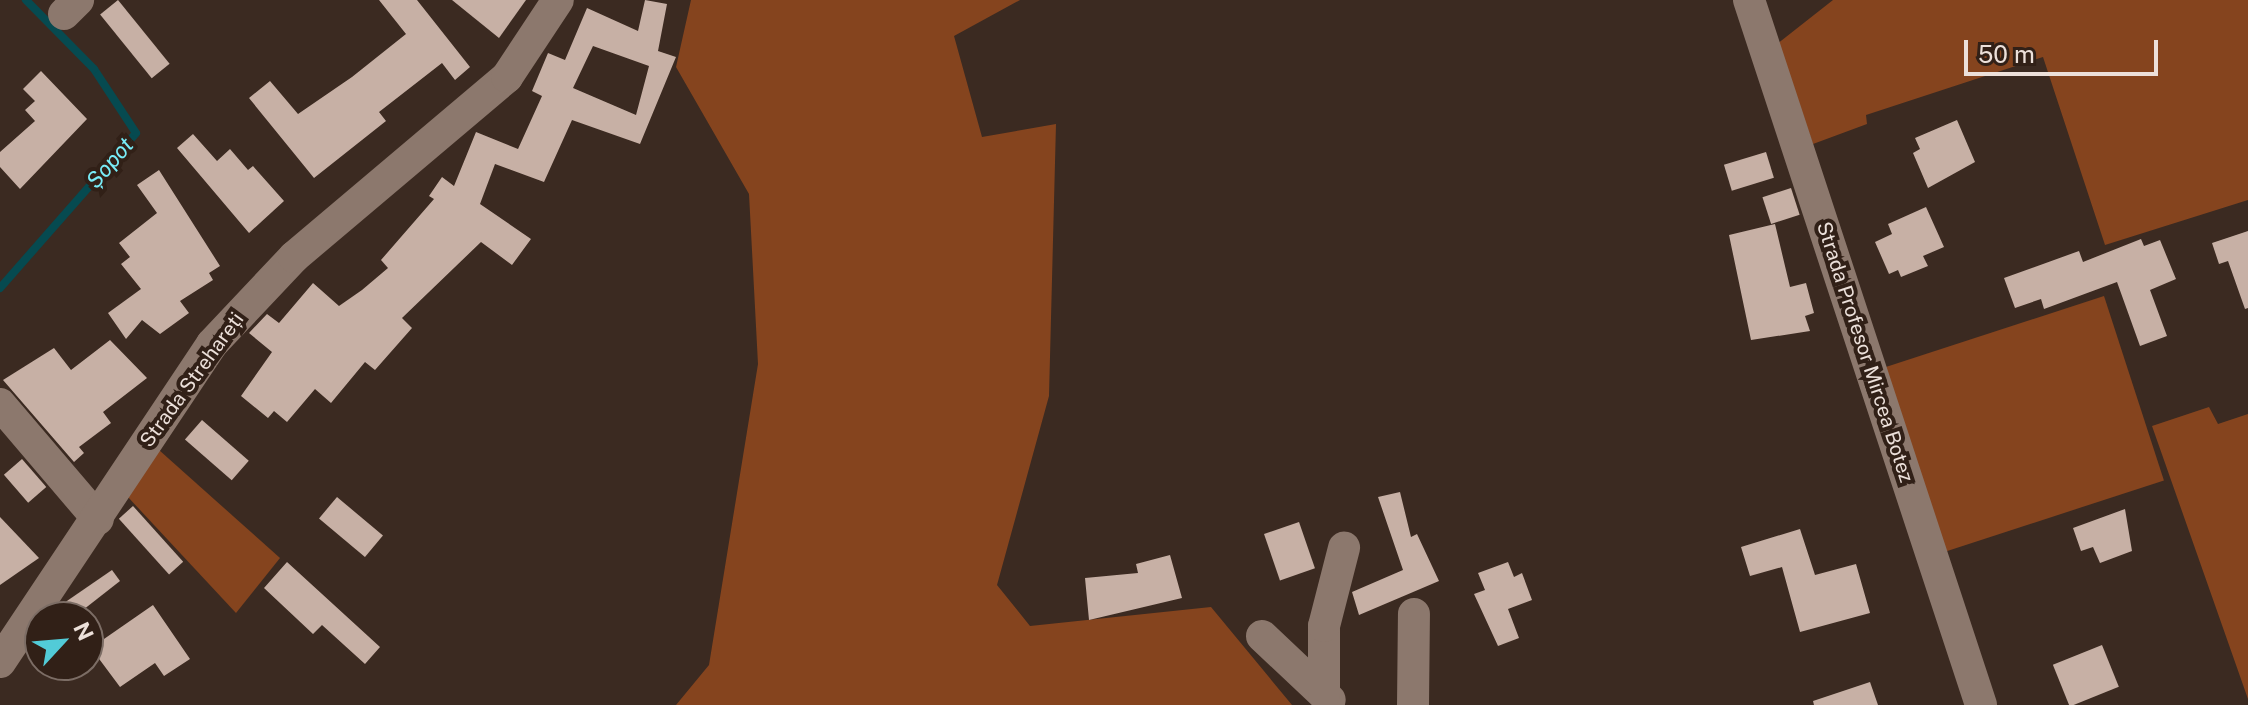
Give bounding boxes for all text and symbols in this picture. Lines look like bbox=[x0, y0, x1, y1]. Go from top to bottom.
scale bar bbox=[1968, 24, 2162, 74]
text: 50 m bbox=[1978, 40, 2035, 68]
water label: Șopot bbox=[81, 132, 139, 194]
street label: Strada Profesor Mircea Botez bbox=[1811, 219, 1919, 485]
street label: Strada Strehareți bbox=[135, 308, 249, 452]
north arrow bbox=[24, 601, 104, 681]
text: N bbox=[68, 618, 99, 645]

